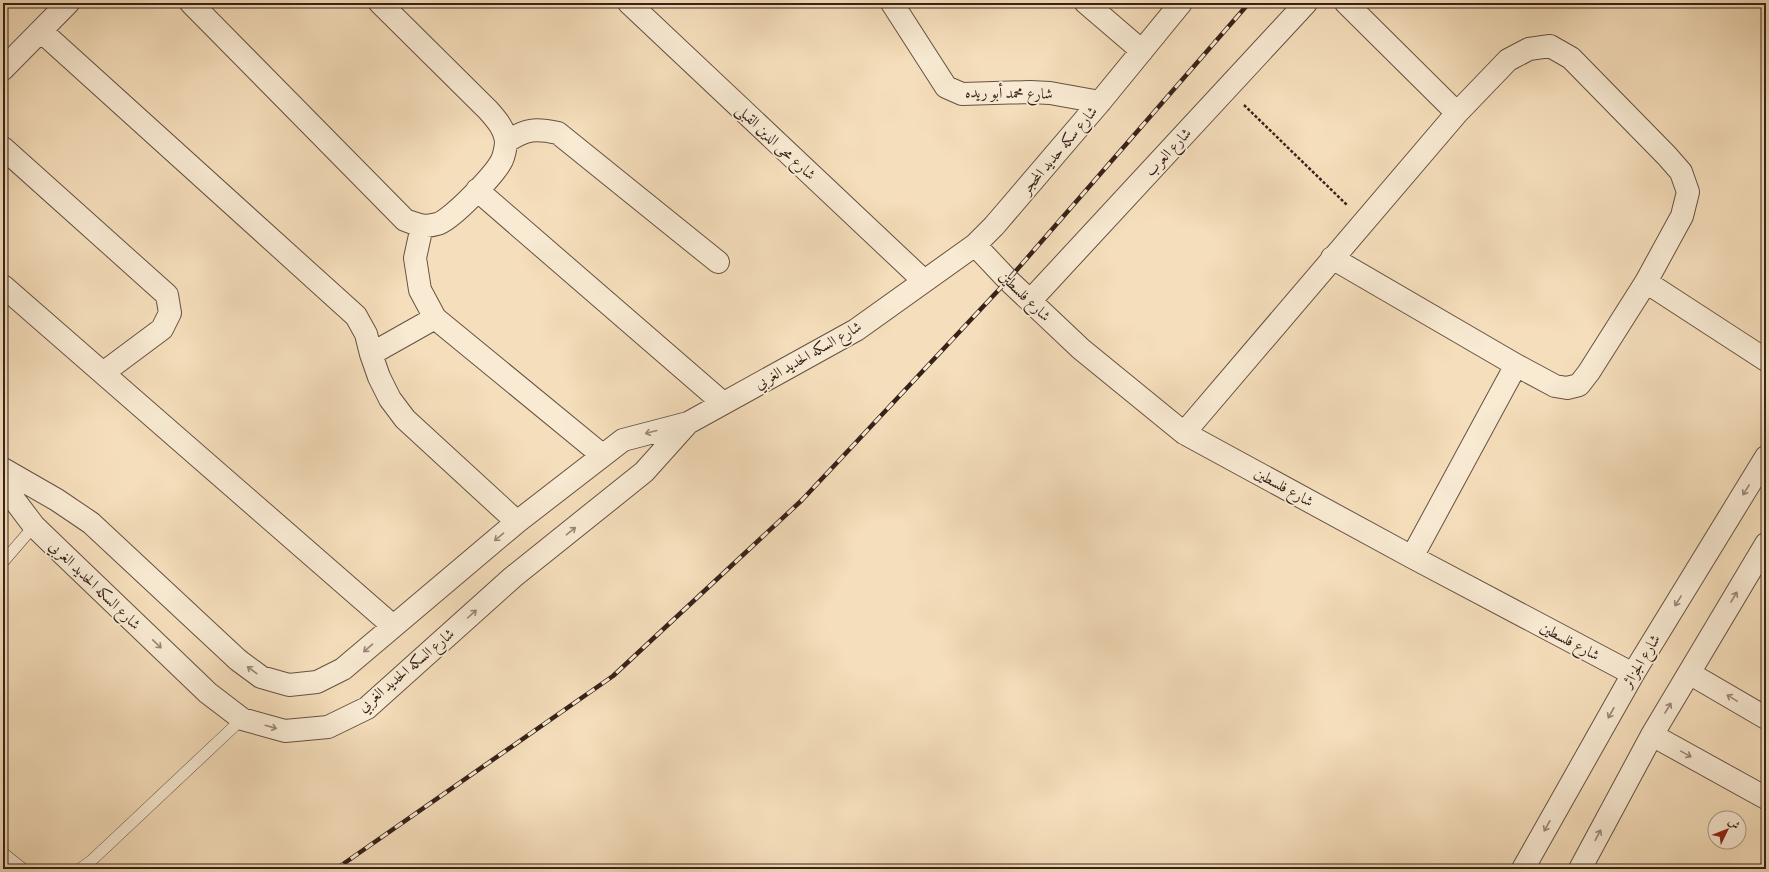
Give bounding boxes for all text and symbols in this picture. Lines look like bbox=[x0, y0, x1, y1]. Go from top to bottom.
street label: شارع محمد أبو ريده bbox=[965, 81, 1053, 107]
street label: شارع محى الدين القبلى bbox=[730, 101, 819, 186]
street label: شارع سكه حديد المحجر bbox=[1016, 102, 1104, 202]
street label: شارع العرب bbox=[1141, 124, 1198, 183]
street label: شارع فلسطين bbox=[993, 267, 1055, 328]
street label: شارع السكه الحديد الغربي bbox=[751, 317, 867, 396]
one-way arrow bbox=[644, 429, 657, 437]
street label: شارع فلسطين bbox=[1249, 463, 1317, 514]
one-way arrow bbox=[1741, 484, 1749, 496]
one-way arrow bbox=[566, 526, 577, 535]
one-way arrow bbox=[494, 532, 504, 541]
street label: شارع السكه الحديد الغربي bbox=[43, 537, 145, 636]
one-way arrow bbox=[1731, 591, 1739, 603]
one-way arrow bbox=[1673, 595, 1681, 607]
one-way arrow bbox=[467, 609, 477, 619]
street label: شارع فلسطين bbox=[1535, 618, 1603, 668]
street label: شارع السكه الحديد الغربي bbox=[354, 624, 460, 719]
street label: شارع الجزائر bbox=[1617, 631, 1667, 695]
one-way arrow bbox=[151, 639, 161, 648]
one-way arrow bbox=[362, 643, 373, 652]
one-way arrow bbox=[247, 666, 258, 675]
one-way arrow bbox=[1726, 694, 1738, 702]
one-way arrow bbox=[1664, 702, 1672, 714]
one-way arrow bbox=[1607, 707, 1615, 719]
one-way arrow bbox=[264, 724, 277, 731]
one-way arrow bbox=[1680, 750, 1692, 758]
north arrow bbox=[1707, 810, 1747, 850]
text: ش bbox=[1725, 815, 1742, 833]
one-way arrow bbox=[1543, 820, 1551, 832]
one-way arrow bbox=[1595, 829, 1603, 841]

